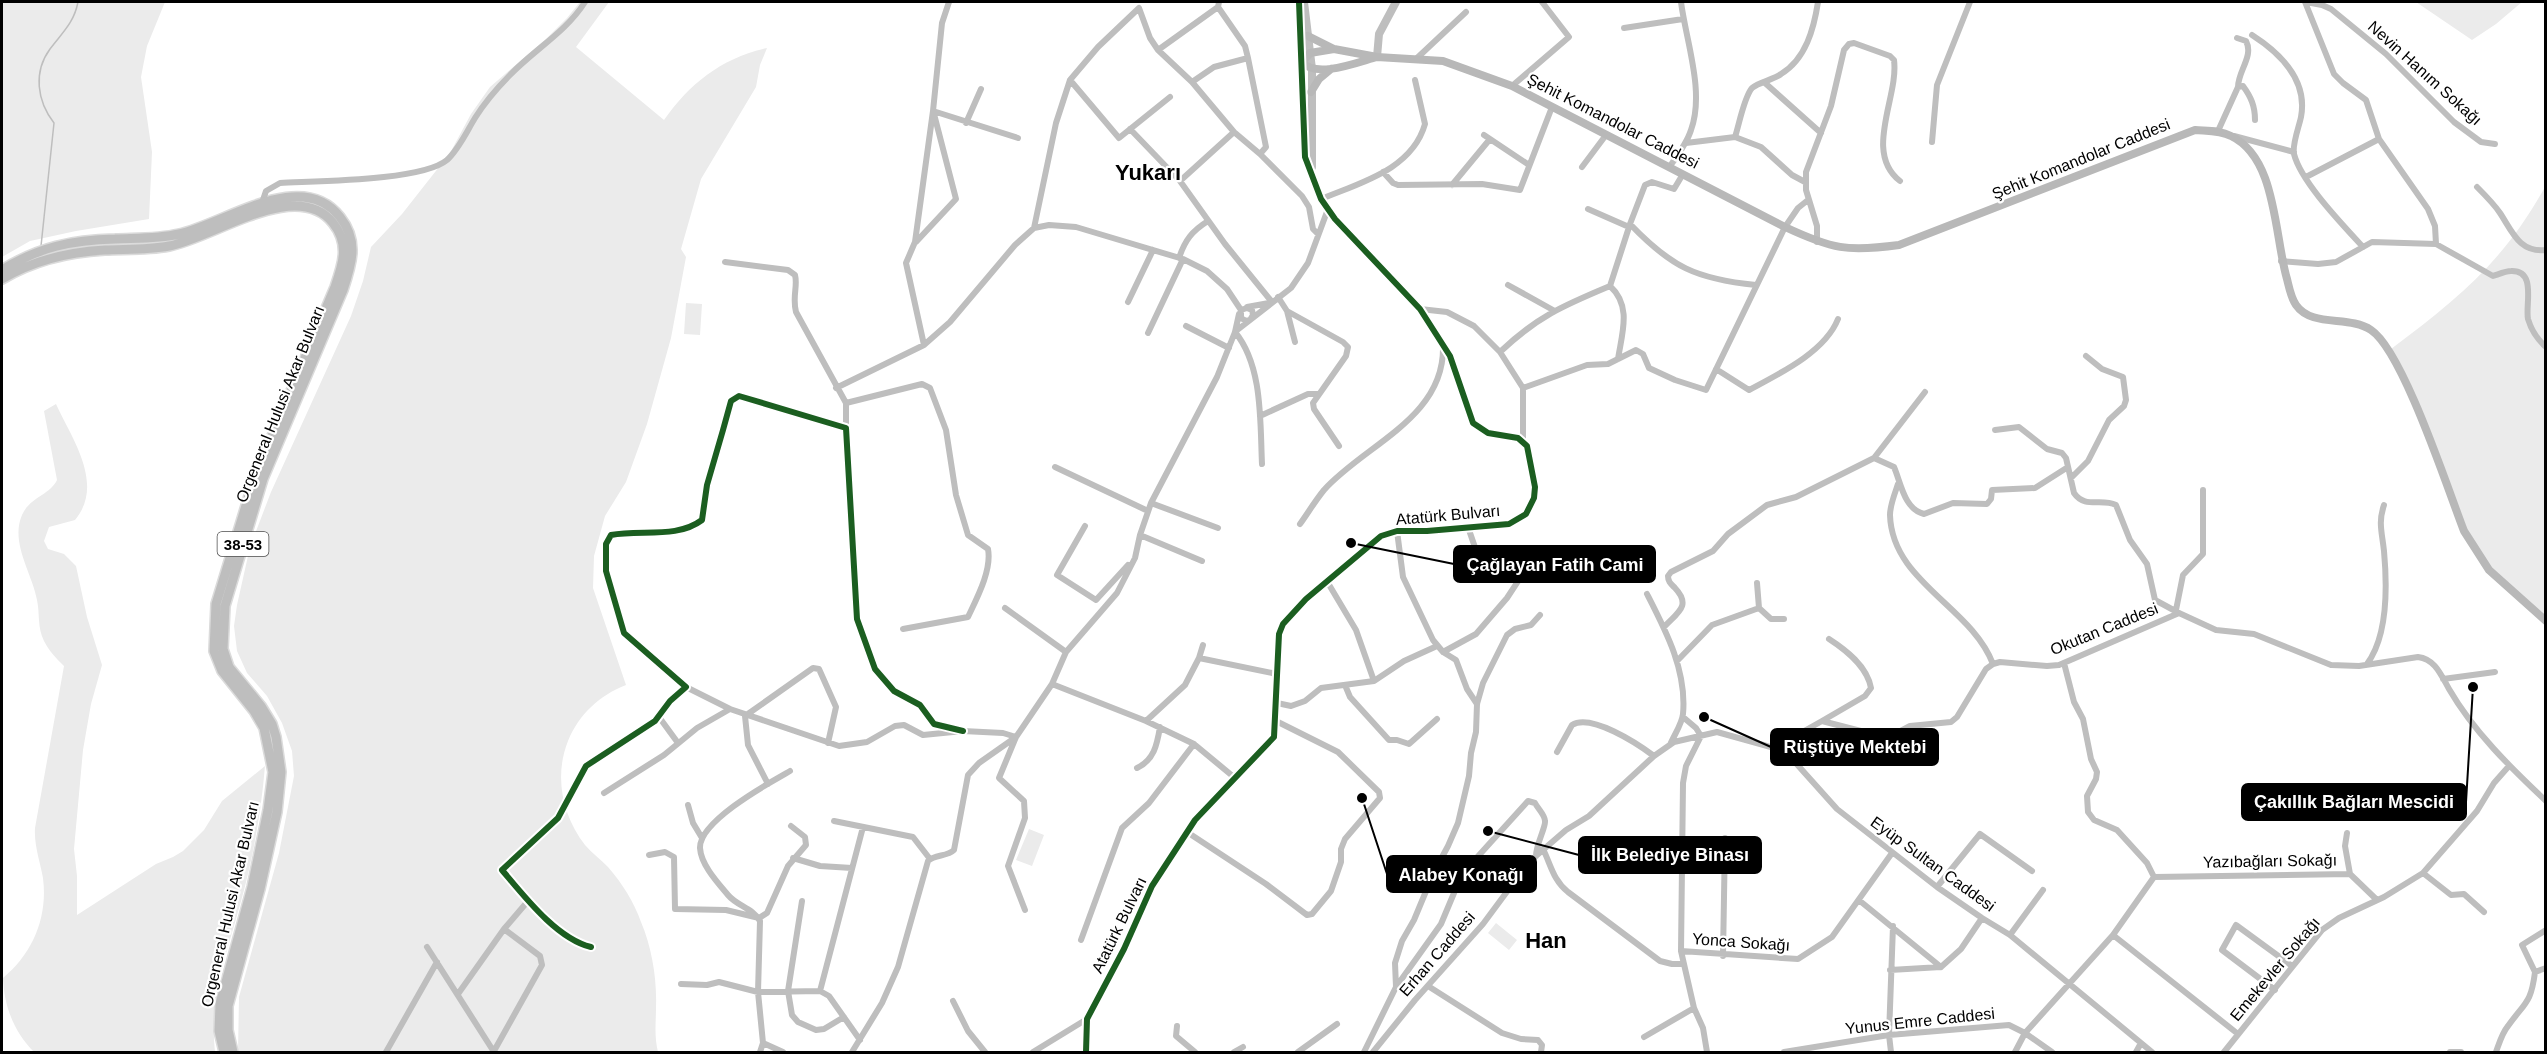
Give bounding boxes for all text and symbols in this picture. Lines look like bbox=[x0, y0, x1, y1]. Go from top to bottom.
street label: Nevin Hanım Sokağı bbox=[2365, 18, 2485, 128]
street label: Şehit Komandolar Caddesi bbox=[1524, 70, 1702, 172]
street label: Şehit Komandolar Caddesi bbox=[1990, 115, 2172, 203]
district label: Yukarı bbox=[1115, 160, 1181, 185]
street label: Orgeneral Hulusi Akar Bulvarı bbox=[233, 303, 327, 505]
street label: Atatürk Bulvarı bbox=[1395, 502, 1501, 528]
road number: 38-53 bbox=[218, 532, 268, 556]
callout: Çağlayan Fatih Cami bbox=[1454, 546, 1655, 582]
text: Çağlayan Fatih Cami bbox=[1466, 555, 1644, 575]
street label: Okutan Caddesi bbox=[2048, 600, 2160, 658]
callout: Rüştüye Mektebi bbox=[1771, 729, 1938, 765]
text: Rüştüye Mektebi bbox=[1783, 737, 1927, 757]
callout: Çakıllık Bağları Mescidi bbox=[2242, 784, 2466, 820]
text: Çakıllık Bağları Mescidi bbox=[2254, 792, 2454, 812]
street label: Orgeneral Hulusi Akar Bulvarı bbox=[198, 799, 262, 1009]
street label: Eyüp Sultan Caddesi bbox=[1868, 813, 1998, 915]
callout: İlk Belediye Binası bbox=[1579, 837, 1761, 873]
text: İlk Belediye Binası bbox=[1591, 845, 1749, 865]
street label: Yazıbağları Sokağı bbox=[2203, 851, 2337, 871]
callout: Alabey Konağı bbox=[1387, 856, 1536, 892]
text: Alabey Konağı bbox=[1398, 865, 1524, 885]
street label: Atatürk Bulvarı bbox=[1088, 874, 1150, 976]
street label: Erhan Caddesi bbox=[1396, 908, 1478, 1000]
street label: Emekevler Sokağı bbox=[2227, 914, 2323, 1024]
district label: Han bbox=[1525, 928, 1567, 953]
street label: Yonca Sokağı bbox=[1691, 930, 1791, 954]
street label: Yunus Emre Caddesi bbox=[1844, 1005, 1996, 1037]

